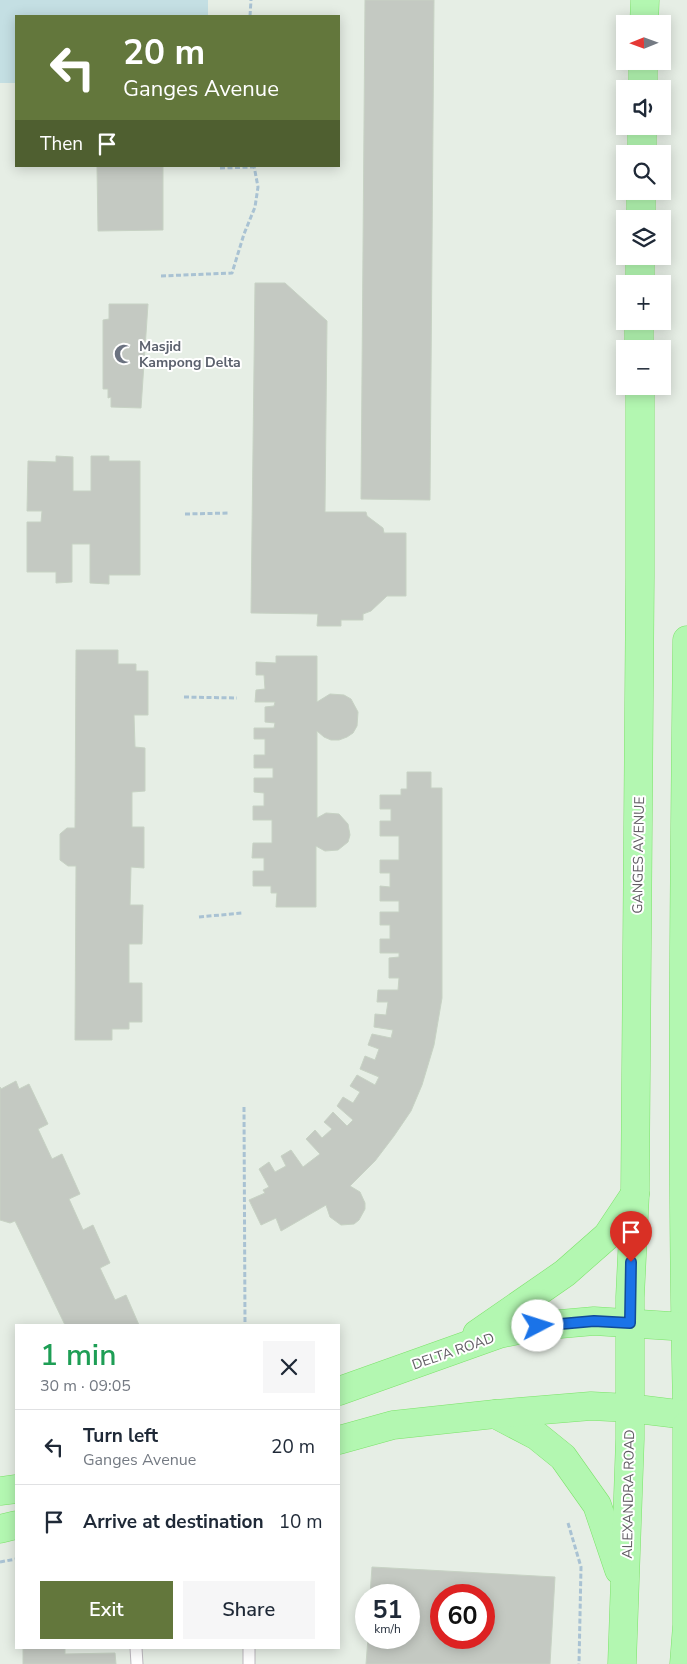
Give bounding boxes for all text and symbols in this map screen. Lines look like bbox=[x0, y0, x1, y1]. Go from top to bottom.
north arrow bbox=[616, 15, 671, 70]
map controls bbox=[616, 15, 671, 395]
text: 20 m bbox=[123, 29, 205, 76]
icon: left bbox=[40, 35, 105, 100]
text: Ganges Avenue bbox=[123, 74, 279, 104]
button: sound bbox=[616, 80, 671, 135]
icon: arrive bbox=[93, 130, 121, 158]
text: Then bbox=[40, 131, 83, 157]
button: search bbox=[616, 145, 671, 200]
button: layers bbox=[616, 210, 671, 265]
button: + bbox=[616, 275, 671, 330]
place label: Masjid Kampong Delta bbox=[139, 337, 241, 372]
button: − bbox=[616, 340, 671, 395]
mosque icon: Masjid Kampong Delta bbox=[113, 343, 135, 365]
street label: GANGES AVENUE bbox=[628, 796, 649, 914]
pin bbox=[610, 1211, 652, 1262]
icon: arrive bbox=[617, 1218, 645, 1246]
position arrow bbox=[511, 1299, 563, 1351]
street label: DELTA ROAD bbox=[409, 1328, 497, 1374]
text: 1 min bbox=[40, 1335, 116, 1376]
button: close bbox=[263, 1341, 315, 1393]
text: 30 m · 09:05 bbox=[40, 1375, 131, 1397]
text: Turn left bbox=[83, 1423, 158, 1449]
street label: ALEXANDRA ROAD bbox=[618, 1429, 639, 1559]
icon: left bbox=[40, 1433, 68, 1461]
text: 20 m bbox=[271, 1434, 315, 1460]
text: Ganges Avenue bbox=[83, 1449, 196, 1471]
icon: arrive bbox=[40, 1508, 68, 1536]
text: Arrive at destination bbox=[83, 1509, 264, 1535]
text: 10 m bbox=[279, 1509, 323, 1535]
button: Exit bbox=[40, 1581, 173, 1639]
button: Share bbox=[183, 1581, 315, 1639]
speed limit sign: 60 bbox=[430, 1584, 495, 1649]
text: 51 bbox=[372, 1593, 403, 1627]
text: km/h bbox=[374, 1621, 401, 1637]

